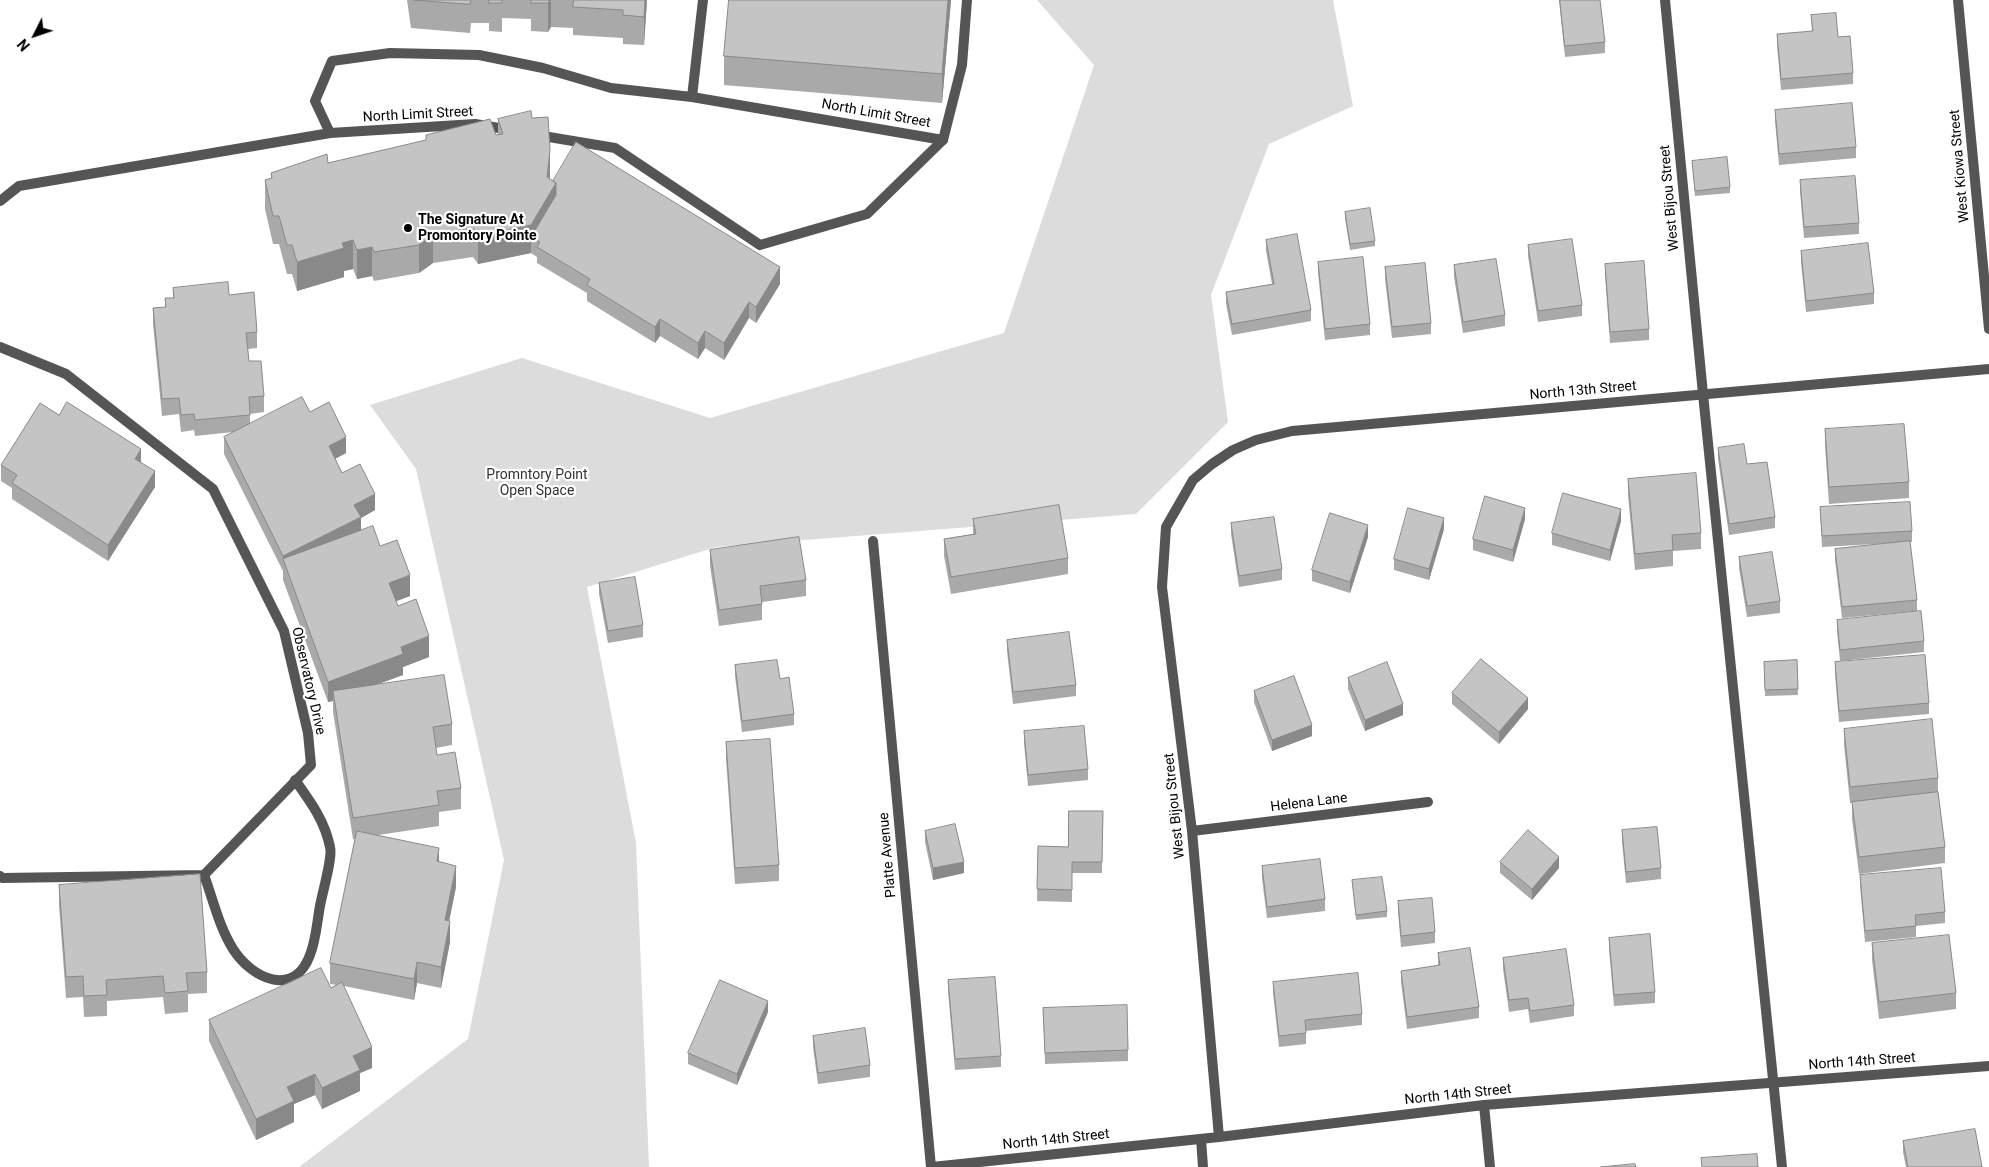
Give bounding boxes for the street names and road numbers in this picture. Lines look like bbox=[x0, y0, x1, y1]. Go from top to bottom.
street label: North Limit Street bbox=[820, 96, 932, 132]
street label: North Limit Street bbox=[362, 104, 474, 126]
street label: West Kiowa Street bbox=[1947, 109, 1973, 223]
street label: West Bijou Street bbox=[1657, 144, 1683, 252]
street label: North 13th Street bbox=[1529, 378, 1637, 404]
street label: Observatory Drive bbox=[287, 625, 329, 737]
street label: West Bijou Street bbox=[1161, 752, 1189, 860]
street label: Helena Lane bbox=[1270, 790, 1348, 816]
street label: Platte Avenue bbox=[876, 812, 900, 898]
street label: North 14th Street bbox=[1808, 1050, 1916, 1074]
street label: North 14th Street bbox=[1404, 1081, 1512, 1109]
street label: North 14th Street bbox=[1002, 1126, 1110, 1154]

